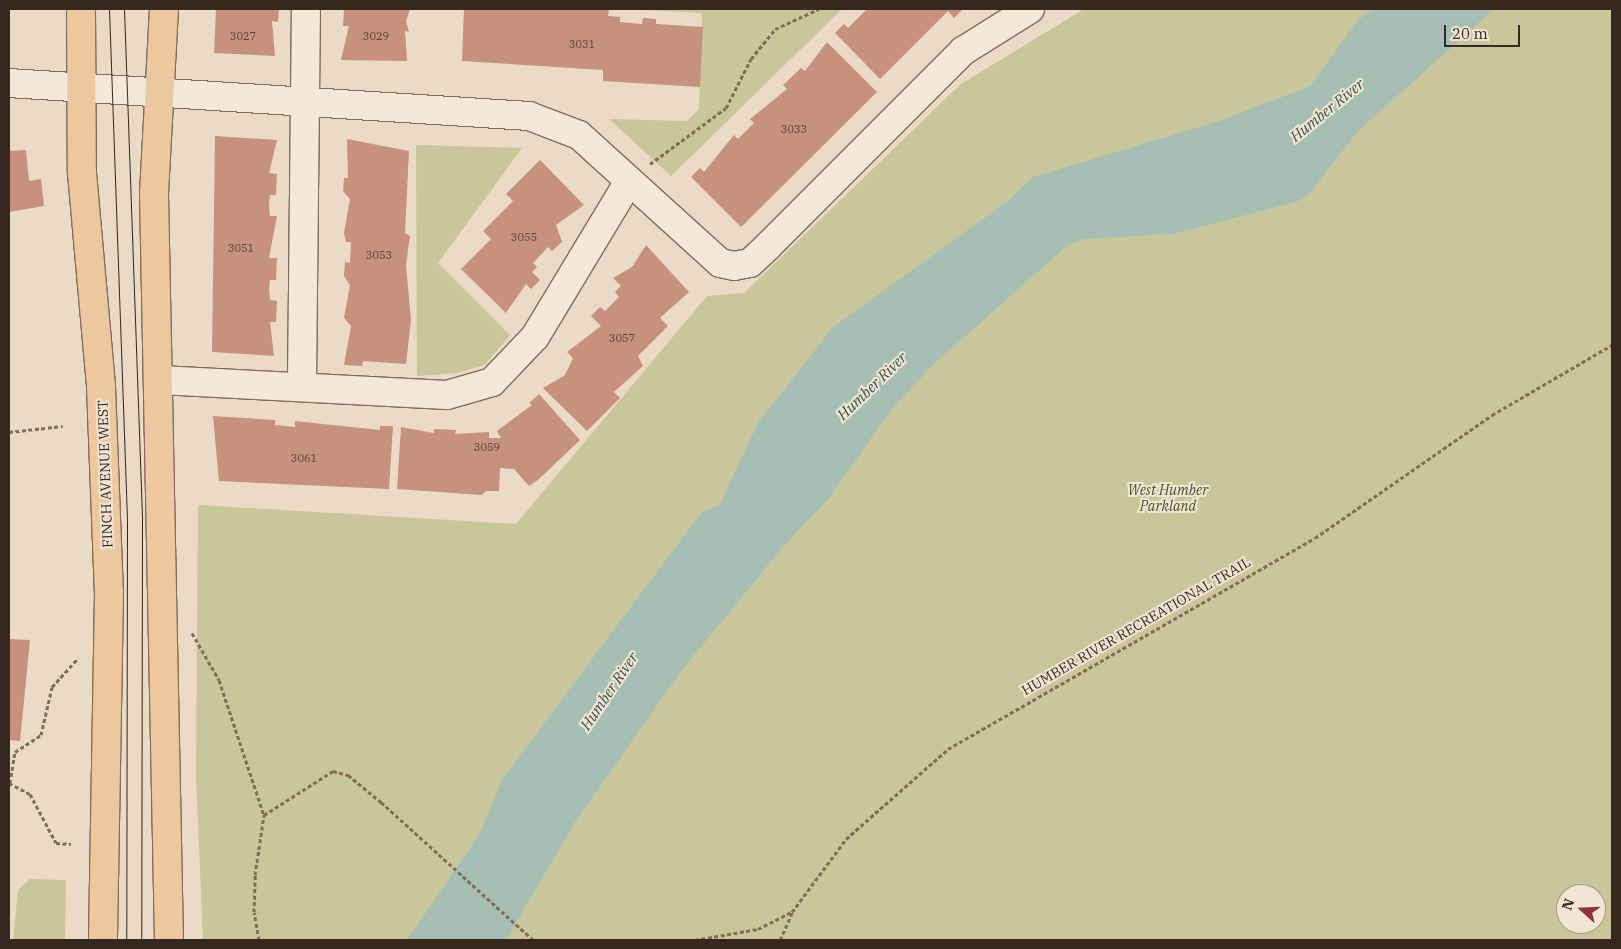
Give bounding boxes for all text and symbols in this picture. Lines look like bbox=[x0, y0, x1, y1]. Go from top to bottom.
scale bar bbox=[1446, 15, 1522, 47]
text: 20 m bbox=[1452, 24, 1488, 43]
house number: 3027 bbox=[230, 29, 256, 43]
house number: 3029 bbox=[363, 29, 389, 43]
house number: 3031 bbox=[569, 37, 595, 51]
water label: Humber River bbox=[1286, 75, 1368, 145]
house number: 3033 bbox=[781, 122, 807, 136]
house number: 3055 bbox=[511, 230, 537, 244]
house number: 3051 bbox=[228, 241, 254, 255]
house number: 3053 bbox=[366, 248, 392, 262]
house number: 3057 bbox=[609, 331, 635, 345]
water label: Humber River bbox=[833, 348, 911, 424]
street label: FINCH AVENUE WEST bbox=[94, 400, 116, 548]
house number: 3059 bbox=[474, 440, 500, 454]
house number: 3061 bbox=[291, 451, 317, 465]
park label: West Humber Parkland bbox=[1128, 482, 1208, 514]
street label: HUMBER RIVER RECREATIONAL TRAIL bbox=[1018, 553, 1254, 699]
water label: Humber River bbox=[576, 649, 642, 733]
north arrow bbox=[1556, 884, 1606, 934]
text: N bbox=[1557, 896, 1578, 913]

